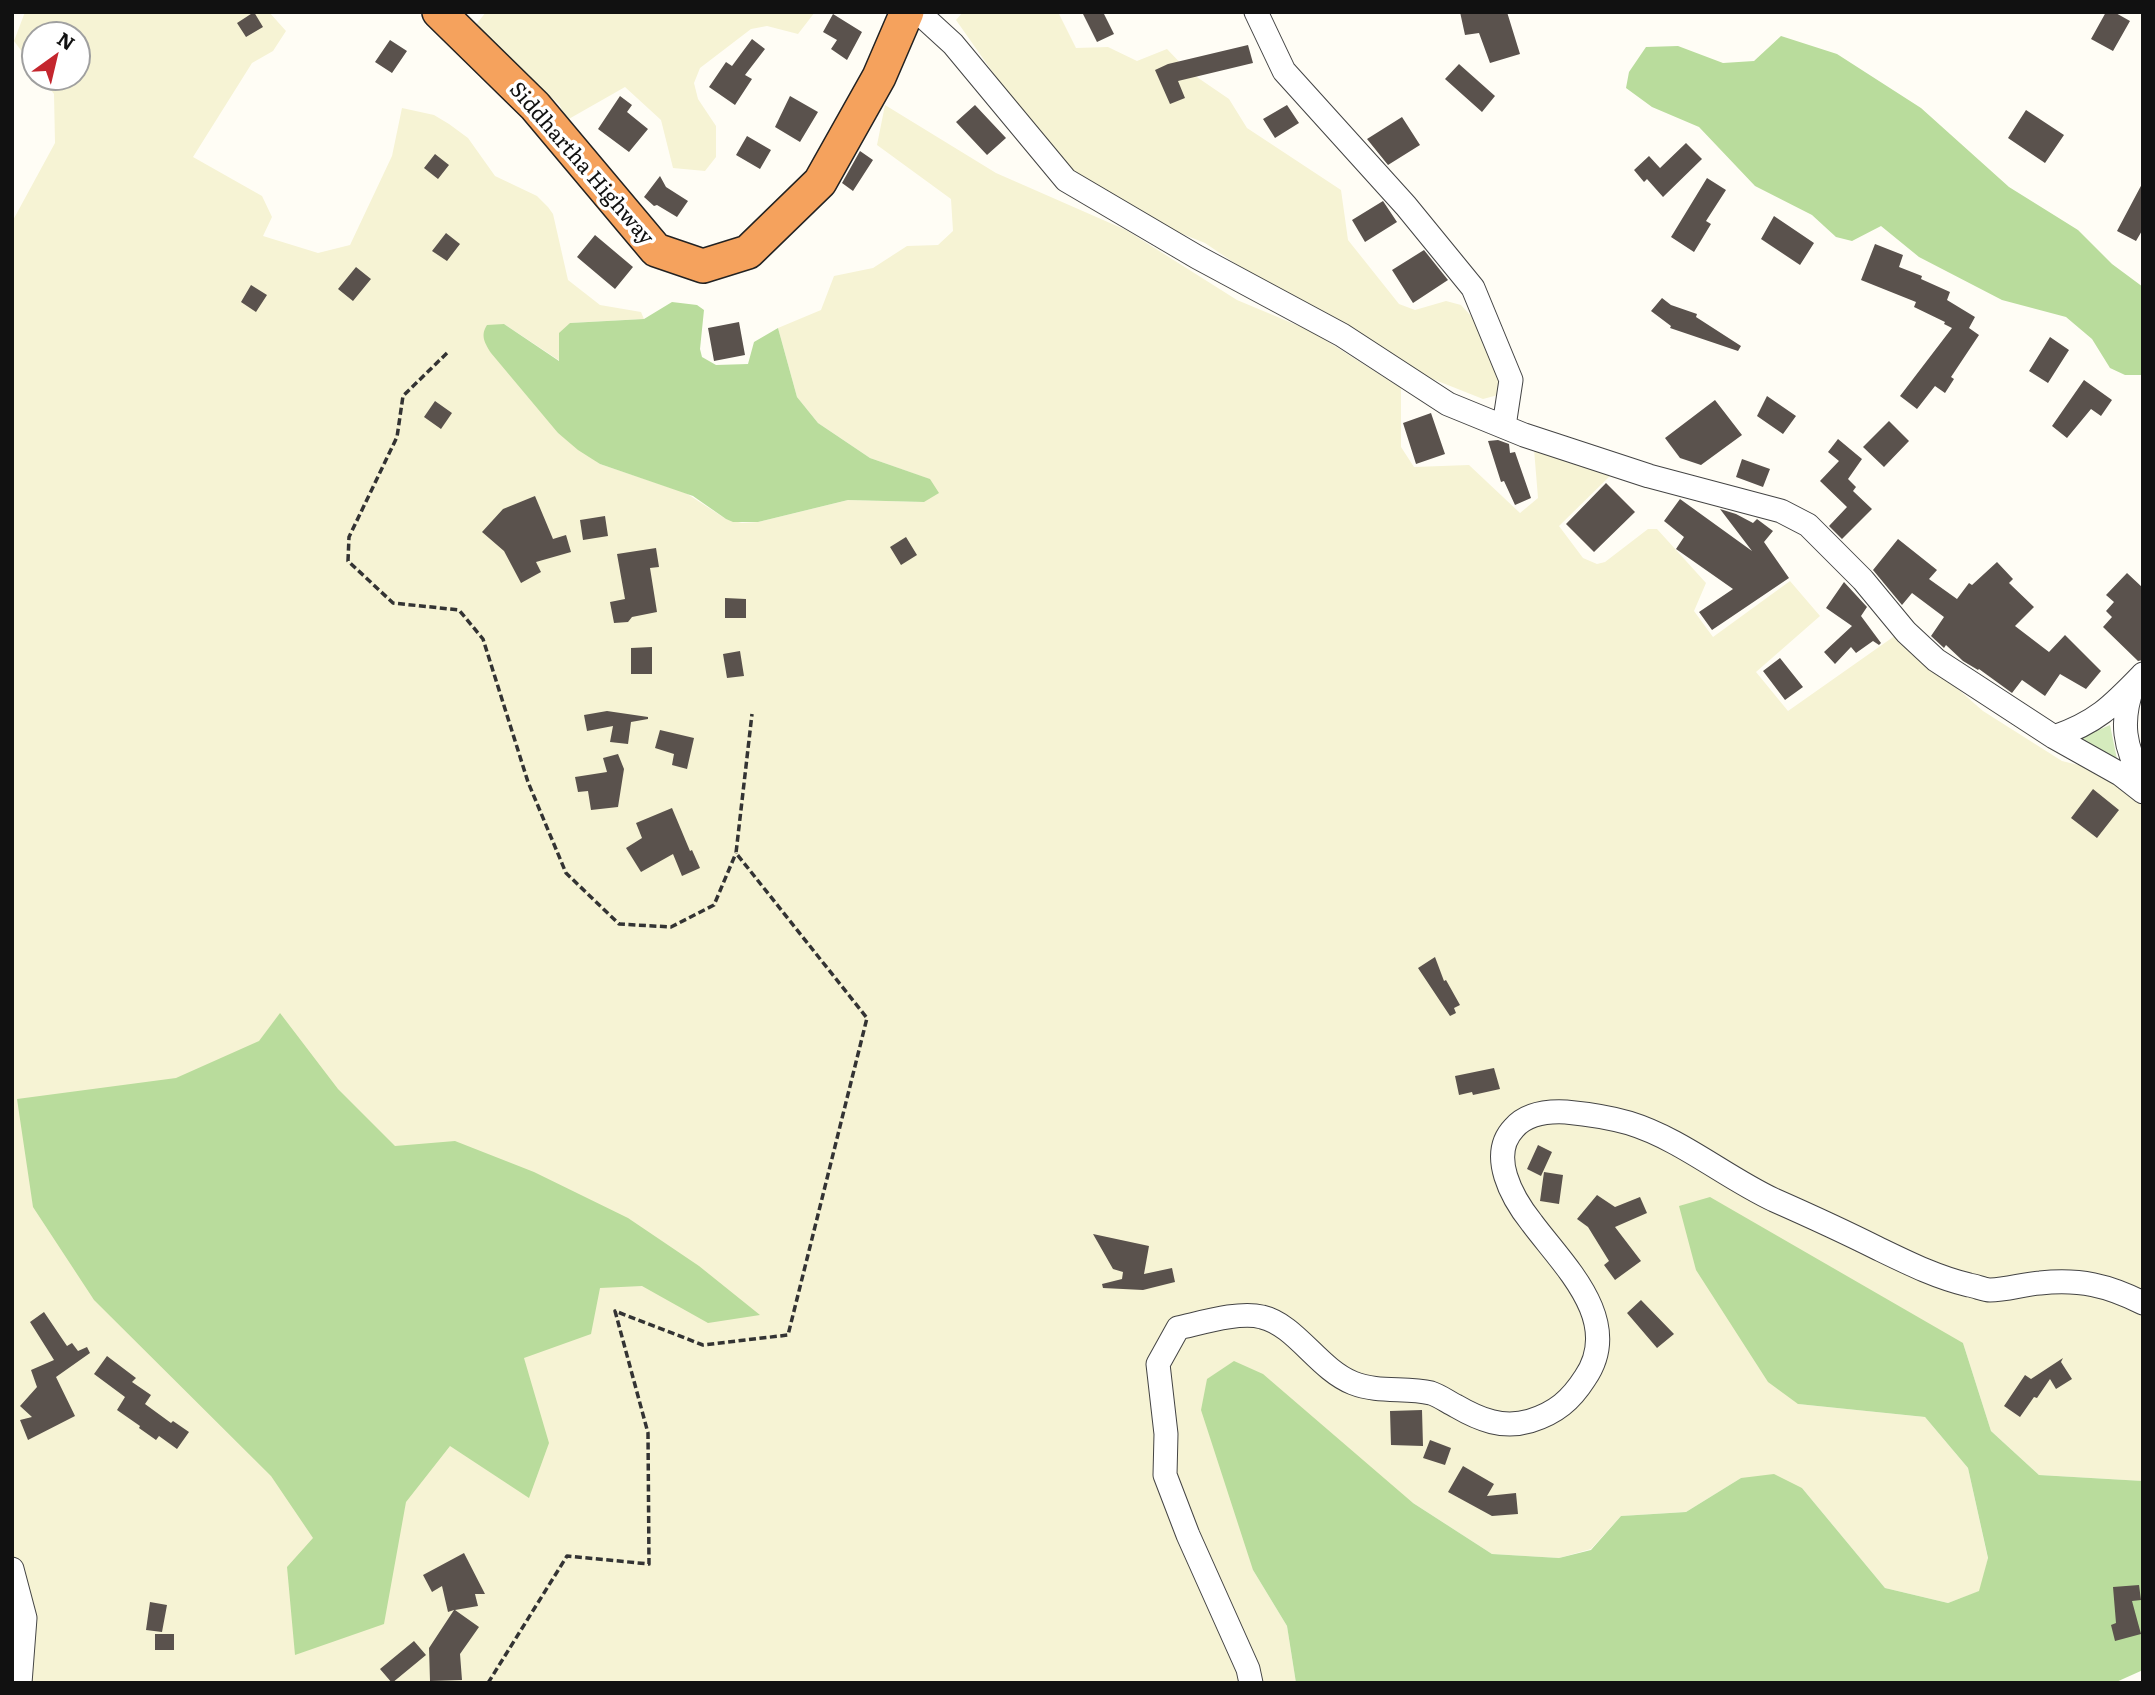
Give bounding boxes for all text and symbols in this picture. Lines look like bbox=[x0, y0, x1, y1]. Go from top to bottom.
north arrow bbox=[21, 21, 91, 91]
text: N bbox=[52, 24, 81, 56]
street label: Siddhartha Highway bbox=[504, 78, 658, 250]

